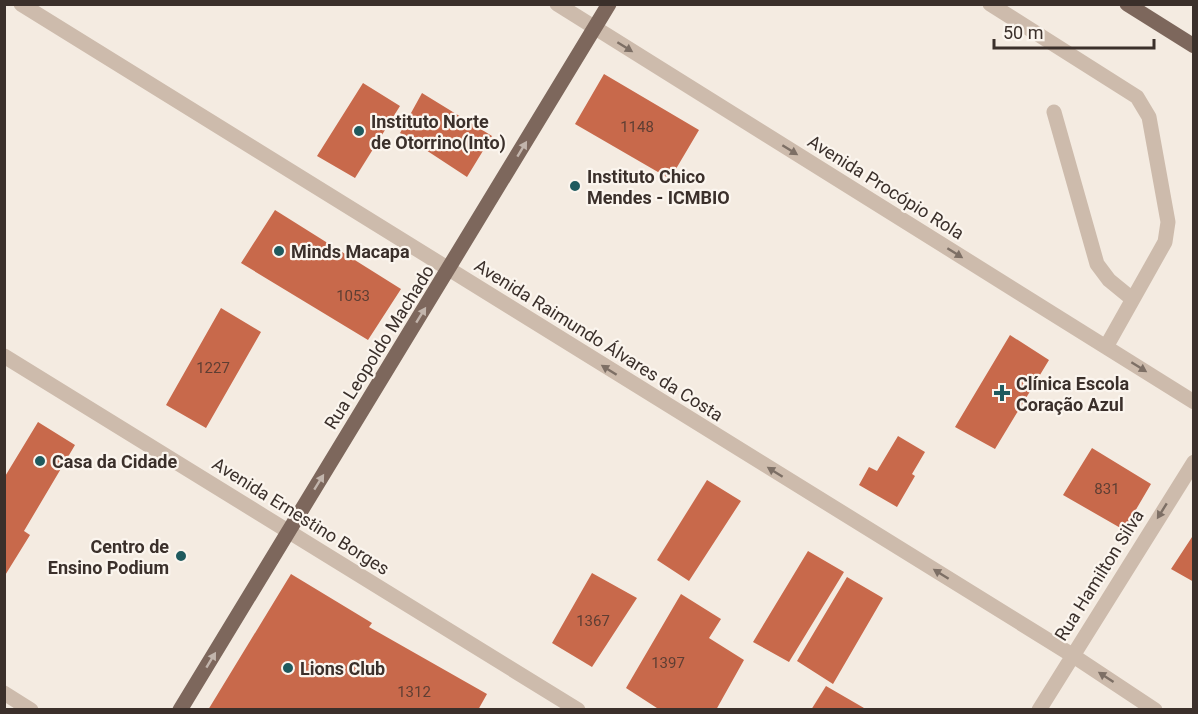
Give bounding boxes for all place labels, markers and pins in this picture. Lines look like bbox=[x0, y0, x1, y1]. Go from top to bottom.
place label: Instituto Norte de Otorrino(Into) bbox=[371, 111, 506, 154]
marker: Instituto Norte de Otorrino(Into) bbox=[352, 124, 366, 138]
place label: Instituto Chico Mendes - ICMBIO bbox=[587, 166, 730, 208]
marker: Instituto Chico Mendes - ICMBIO bbox=[568, 179, 582, 193]
place label: Minds Macapa bbox=[291, 241, 410, 262]
marker: Minds Macapa bbox=[272, 244, 286, 258]
place label: Clínica Escola Coração Azul bbox=[1016, 373, 1129, 415]
marker: Clínica Escola Coração Azul bbox=[993, 384, 1011, 402]
place label: Casa da Cidade bbox=[52, 451, 177, 472]
marker: Casa da Cidade bbox=[33, 454, 47, 468]
place label: Centro de Ensino Podium bbox=[48, 536, 169, 578]
marker: Centro de Ensino Podium bbox=[174, 549, 188, 563]
place label: Lions Club bbox=[300, 658, 385, 679]
marker: Lions Club bbox=[281, 661, 295, 675]

